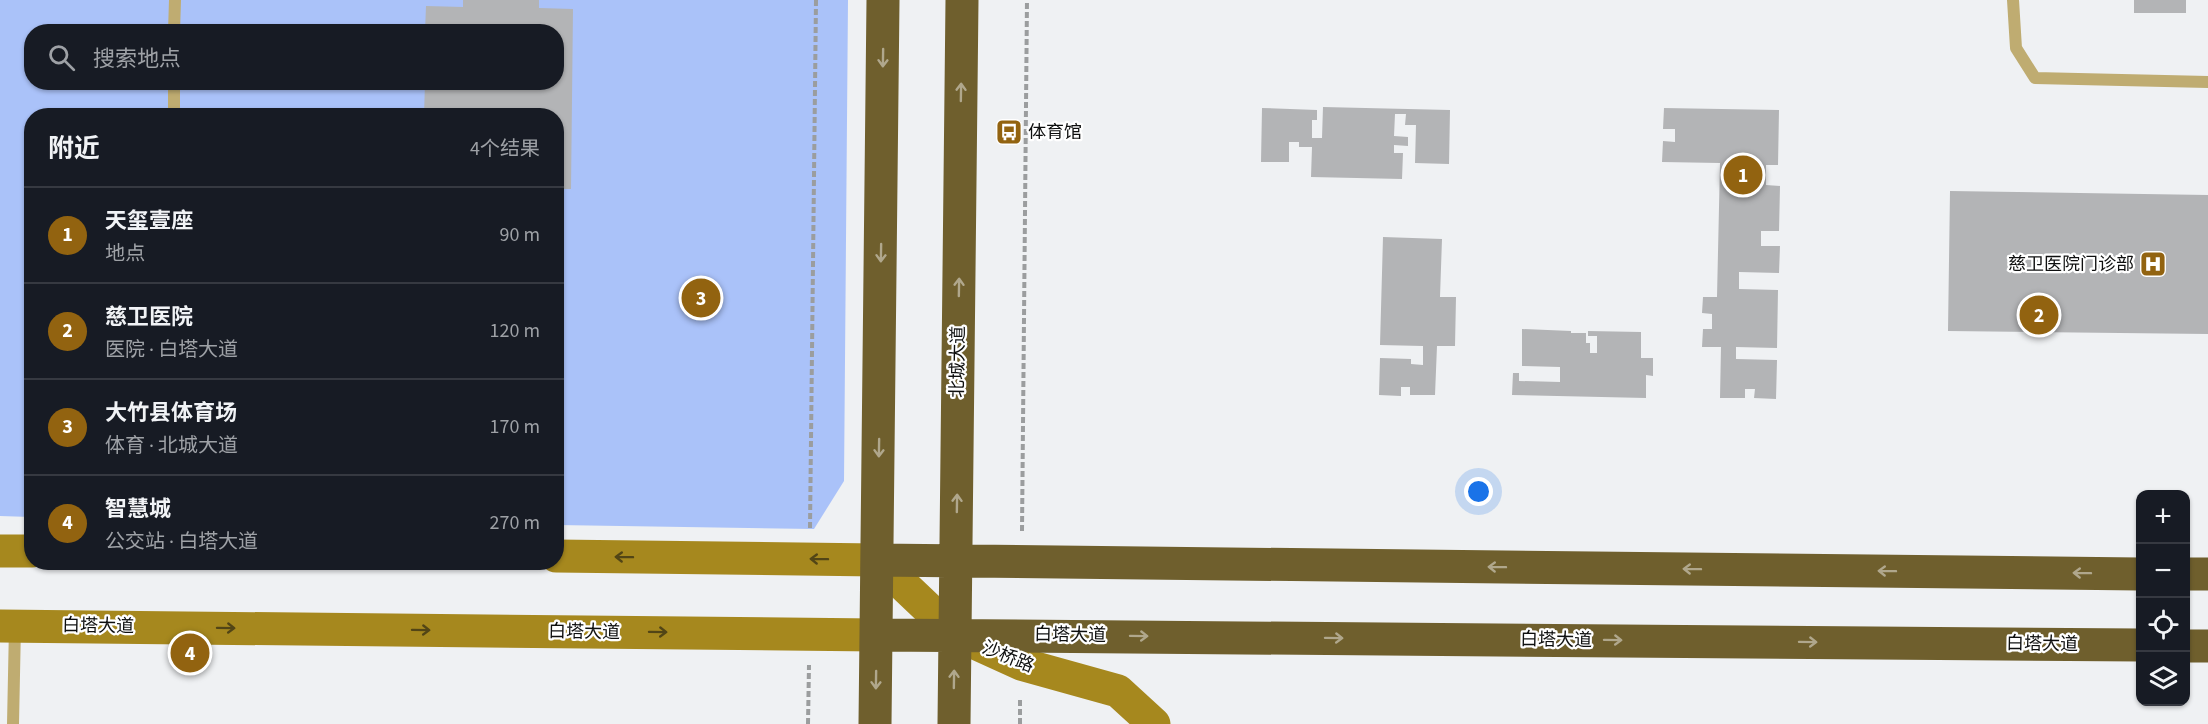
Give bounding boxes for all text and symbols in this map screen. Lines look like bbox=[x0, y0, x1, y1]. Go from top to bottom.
search box bbox=[24, 24, 564, 90]
icon: search bbox=[45, 41, 78, 74]
text: 搜索地点 bbox=[93, 43, 181, 75]
one-way arrow bbox=[877, 48, 889, 68]
one-way arrow bbox=[955, 82, 967, 102]
bus stop icon: 体育馆 bbox=[994, 117, 1024, 147]
place label: 体育馆 bbox=[1028, 120, 1082, 145]
text: 附近 bbox=[48, 130, 100, 167]
text: 4个结果 bbox=[470, 135, 540, 163]
pin: 1 bbox=[1724, 152, 1762, 198]
text: 天玺壹座 bbox=[105, 205, 193, 237]
text: 1 bbox=[62, 221, 73, 249]
text: 90 m bbox=[500, 221, 540, 249]
text: 地点 bbox=[105, 240, 145, 268]
one-way arrow bbox=[875, 243, 887, 263]
hospital icon: 慈卫医院门诊部 bbox=[2138, 249, 2168, 279]
place label: 慈卫医院门诊部 bbox=[2008, 252, 2134, 277]
pin: 3 bbox=[682, 276, 720, 320]
one-way arrow bbox=[953, 277, 965, 297]
pin: 2 bbox=[2020, 292, 2058, 338]
text: 慈卫医院 bbox=[105, 301, 193, 333]
text: 2 bbox=[62, 317, 73, 345]
text: 120 m bbox=[490, 317, 540, 345]
street label: 北城大道 bbox=[945, 326, 971, 398]
text: 医院 · 白塔大道 bbox=[105, 336, 238, 364]
text: 大竹县体育场 bbox=[105, 397, 237, 429]
text: 3 bbox=[62, 413, 73, 441]
text: 170 m bbox=[490, 413, 540, 441]
text: 体育 · 北城大道 bbox=[105, 432, 238, 460]
one-way arrow bbox=[873, 438, 885, 458]
your location bbox=[1464, 477, 1493, 506]
map controls bbox=[2136, 490, 2190, 706]
button: + bbox=[2136, 490, 2190, 544]
text: 智慧城 bbox=[105, 493, 171, 525]
one-way arrow bbox=[951, 493, 963, 513]
text: 4 bbox=[62, 509, 73, 537]
text: 270 m bbox=[490, 509, 540, 537]
text: 公交站 · 白塔大道 bbox=[105, 528, 258, 556]
button: − bbox=[2136, 544, 2190, 598]
one-way arrow bbox=[614, 551, 634, 563]
one-way arrow bbox=[809, 554, 829, 565]
one-way arrow bbox=[1488, 561, 1508, 573]
one-way arrow bbox=[1683, 563, 1703, 575]
one-way arrow bbox=[1878, 565, 1898, 577]
one-way arrow bbox=[2073, 567, 2093, 579]
button: locate bbox=[2136, 598, 2190, 652]
street label: 白塔大道 bbox=[62, 613, 134, 639]
street label: 白塔大道 bbox=[548, 619, 620, 645]
one-way arrow bbox=[216, 622, 236, 634]
street label: 白塔大道 bbox=[1034, 622, 1106, 648]
one-way arrow bbox=[411, 624, 431, 636]
one-way arrow bbox=[648, 626, 668, 638]
street label: 白塔大道 bbox=[1520, 627, 1592, 653]
pin: 4 bbox=[170, 630, 210, 676]
one-way arrow bbox=[1129, 630, 1149, 642]
street label: 白塔大道 bbox=[2006, 631, 2078, 657]
one-way arrow bbox=[1324, 632, 1344, 644]
one-way arrow bbox=[1603, 634, 1623, 646]
street label: 沙桥路 bbox=[978, 635, 1038, 679]
one-way arrow bbox=[1798, 636, 1818, 648]
button: layers bbox=[2136, 652, 2190, 706]
one-way arrow bbox=[870, 669, 882, 689]
one-way arrow bbox=[948, 670, 960, 690]

